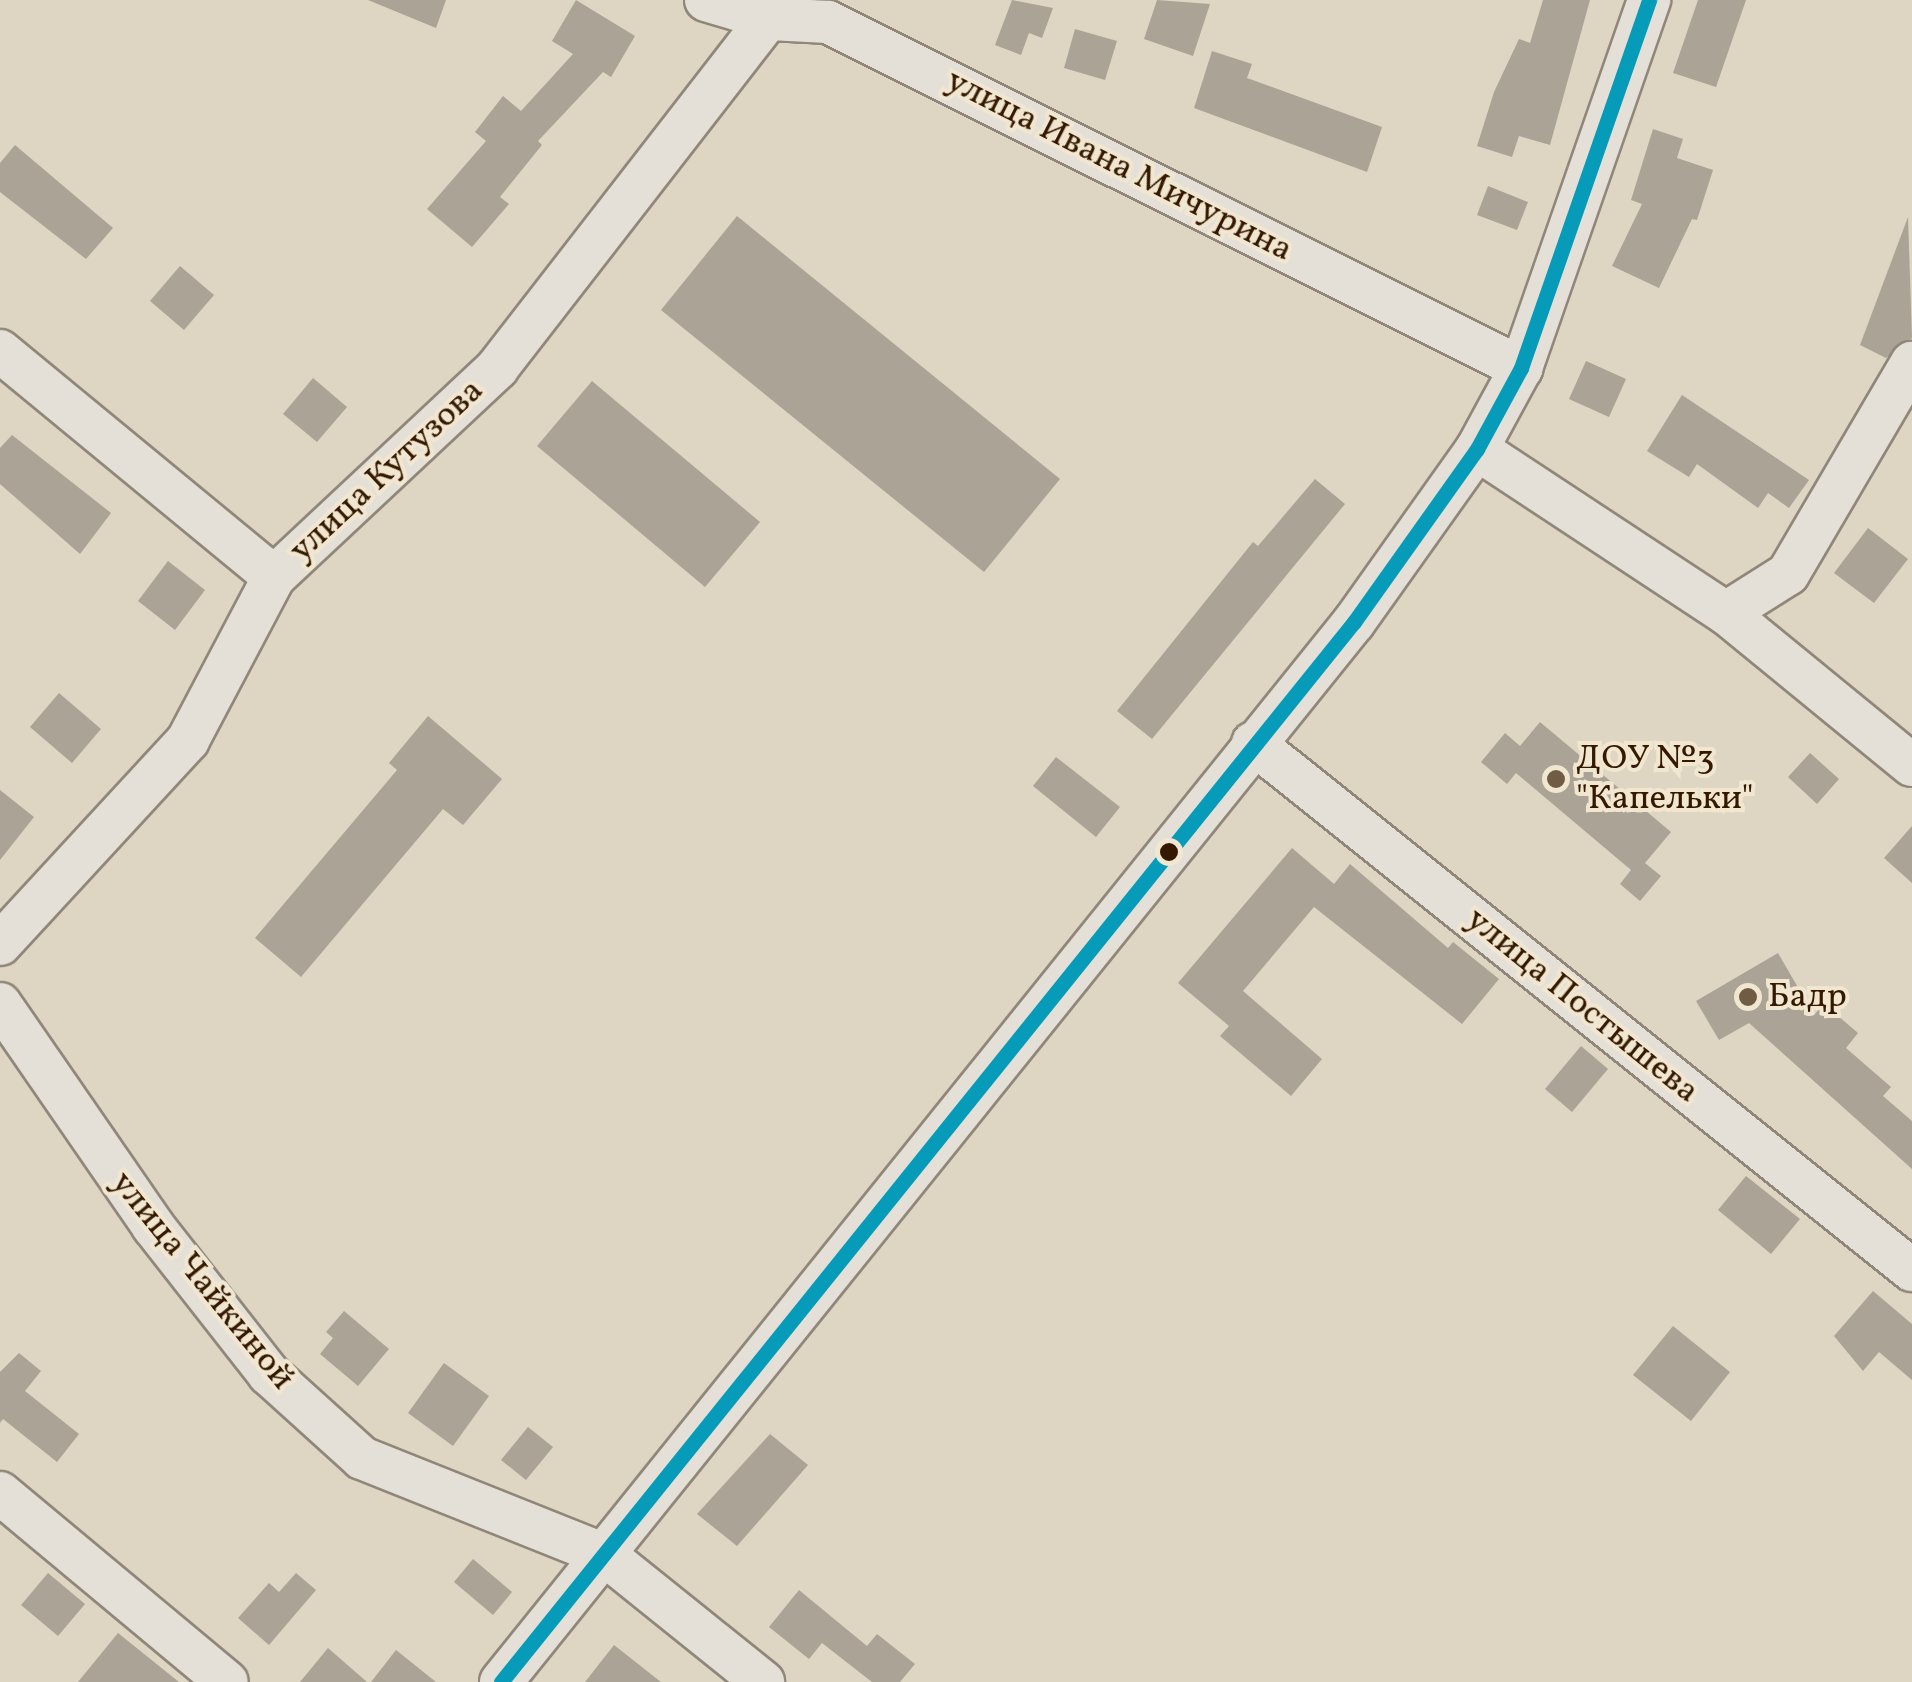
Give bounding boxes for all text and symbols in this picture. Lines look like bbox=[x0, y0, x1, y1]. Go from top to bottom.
street label: улица Ивана Мичурина bbox=[939, 60, 1299, 272]
street label: улица Кутузова bbox=[281, 370, 493, 572]
place label: ДОУ №3 "Капельки" bbox=[1576, 738, 1753, 820]
marker: ДОУ №3 "Капельки" bbox=[1545, 768, 1567, 790]
unlabelled marker bbox=[1159, 842, 1179, 862]
street label: улица Постышева bbox=[1457, 899, 1707, 1113]
place label: Бадр bbox=[1768, 976, 1847, 1018]
marker: Бадр bbox=[1737, 986, 1759, 1008]
street label: улица Чайкиной bbox=[101, 1163, 303, 1399]

